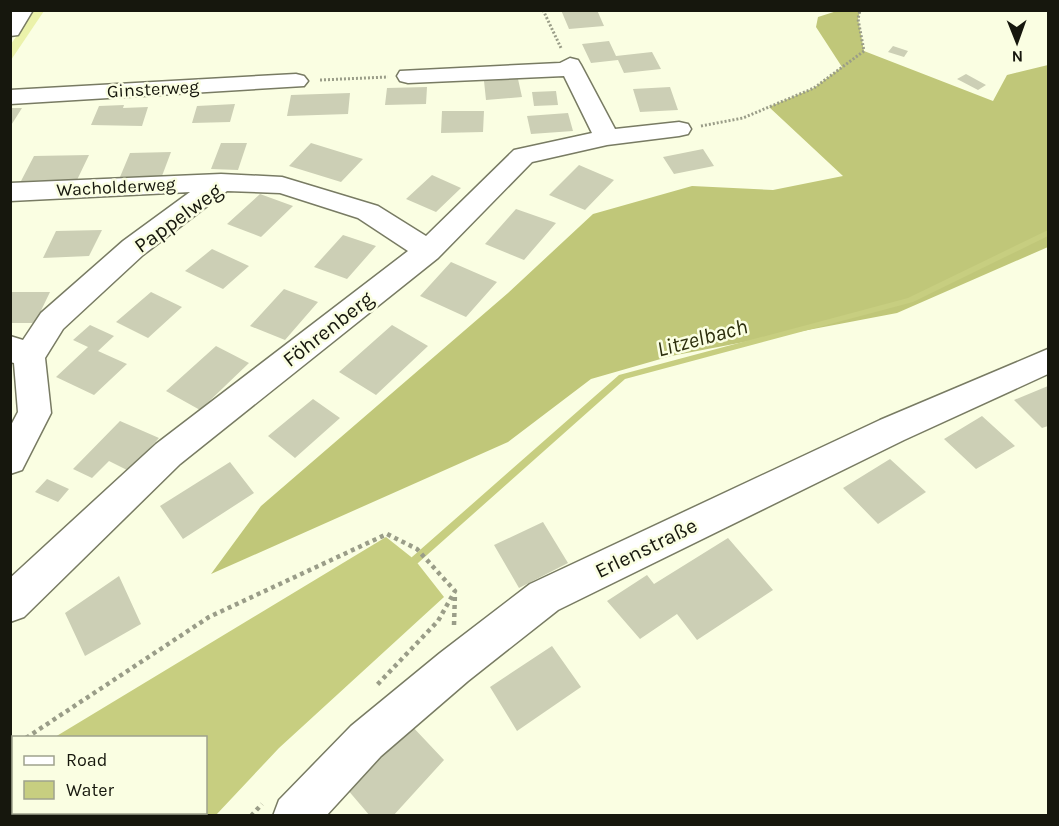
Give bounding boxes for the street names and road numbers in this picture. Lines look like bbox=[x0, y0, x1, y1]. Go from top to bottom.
street label: Ginsterweg bbox=[106, 76, 200, 102]
street label: Wacholderweg bbox=[56, 173, 176, 201]
street label: Pappelweg bbox=[130, 178, 227, 258]
street label: Föhrenberg bbox=[278, 286, 378, 372]
street label: Erlenstraße bbox=[591, 513, 701, 583]

